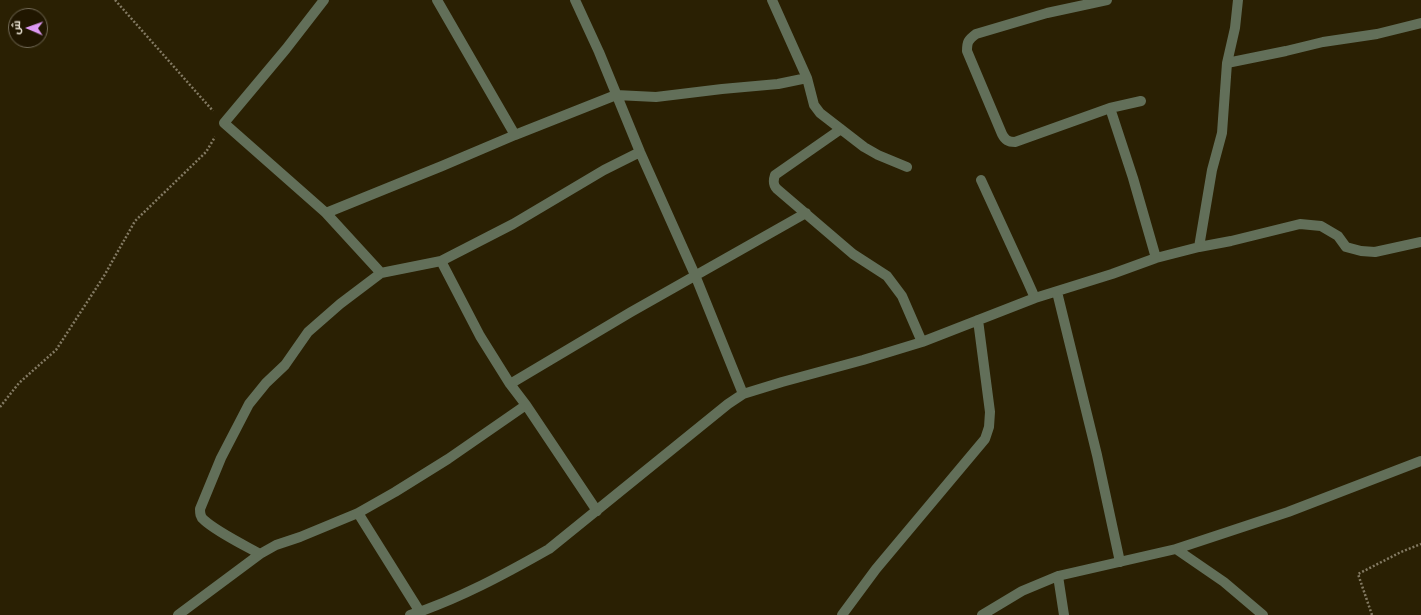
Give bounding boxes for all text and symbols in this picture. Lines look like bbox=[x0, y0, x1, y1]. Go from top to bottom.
north arrow bbox=[8, 8, 48, 48]
text: ش bbox=[10, 20, 23, 35]

